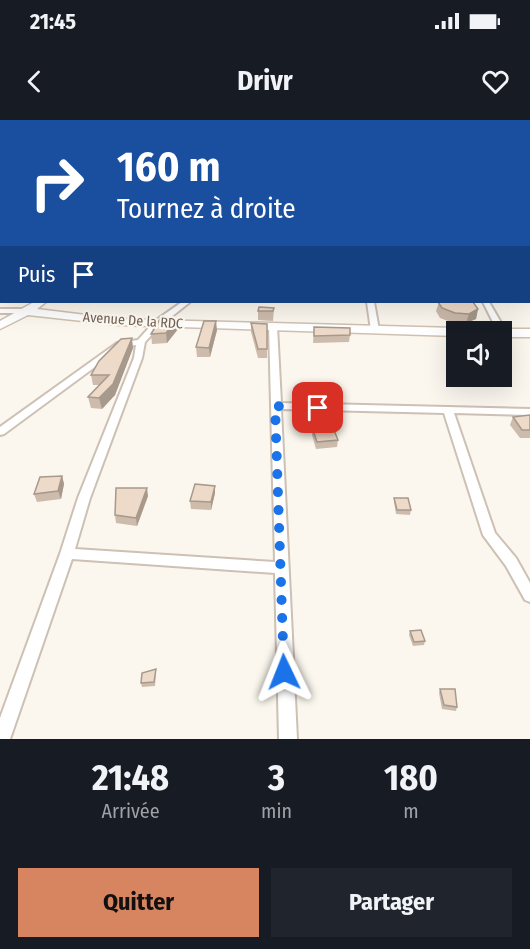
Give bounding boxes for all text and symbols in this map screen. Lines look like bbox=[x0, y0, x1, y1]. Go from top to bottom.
text: 21:45 bbox=[30, 8, 76, 35]
icon: back bbox=[18, 65, 51, 98]
text: Drivr bbox=[237, 65, 293, 97]
icon: heart bbox=[479, 65, 512, 98]
text: 160 m bbox=[117, 142, 220, 192]
icon: right bbox=[18, 144, 96, 222]
text: Tournez à droite bbox=[117, 193, 296, 225]
icon: arrive bbox=[67, 258, 100, 291]
text: Puis bbox=[18, 261, 55, 288]
street label: Avenue De la RDC bbox=[82, 309, 184, 332]
map controls bbox=[446, 321, 512, 387]
button: sound bbox=[446, 321, 512, 387]
pin bbox=[292, 382, 343, 433]
icon: arrive bbox=[301, 391, 334, 424]
position arrow bbox=[252, 640, 316, 704]
text: 21:48 bbox=[92, 756, 169, 800]
text: 3 bbox=[268, 756, 285, 800]
text: 180 bbox=[384, 756, 438, 800]
text: Arrivée bbox=[101, 799, 160, 823]
text: min bbox=[261, 799, 292, 823]
text: m bbox=[403, 799, 419, 823]
button: Quitter bbox=[18, 868, 259, 937]
button: Partager bbox=[271, 868, 512, 937]

